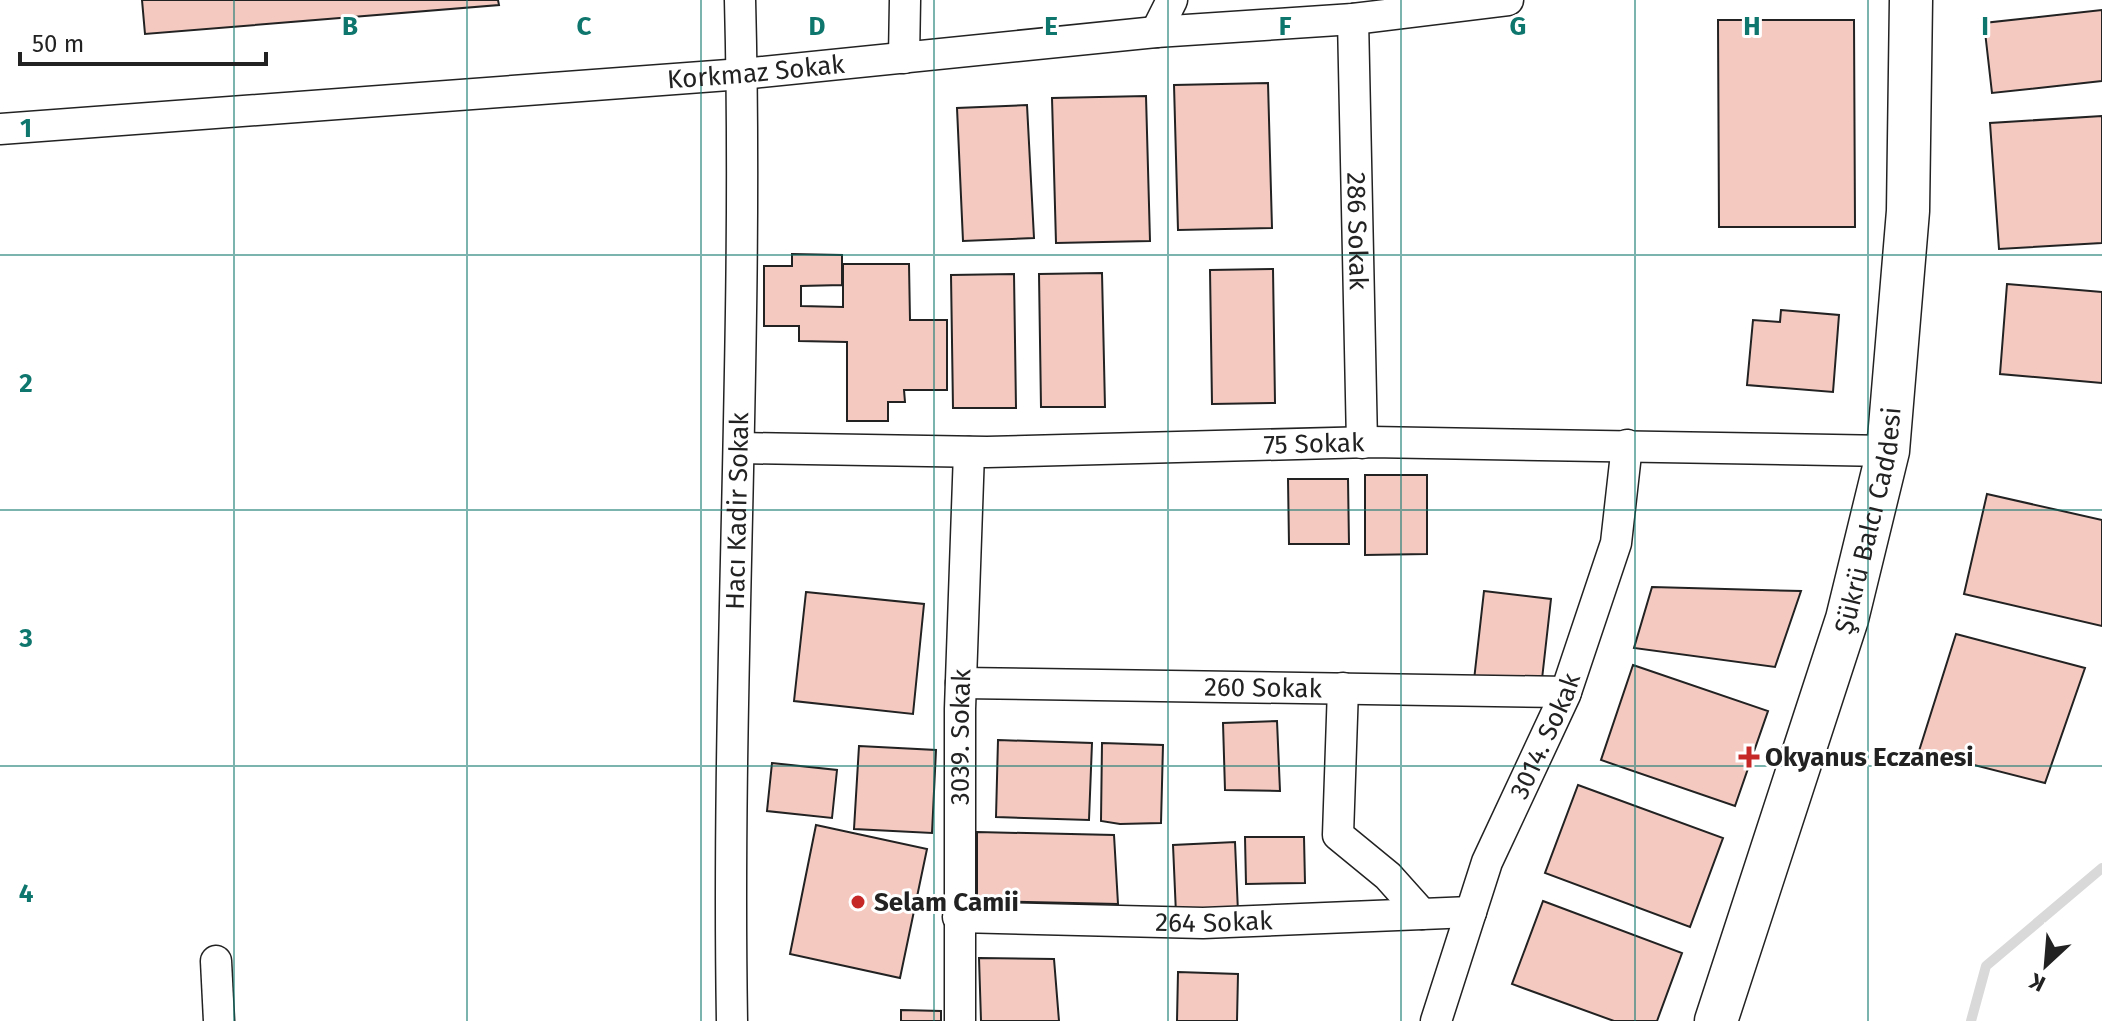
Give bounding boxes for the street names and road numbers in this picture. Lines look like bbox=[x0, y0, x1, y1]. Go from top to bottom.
street label: Korkmaz Sokak bbox=[666, 49, 847, 96]
street label: 286 Sokak bbox=[1340, 172, 1374, 291]
street label: Şükrü Balcı Caddesi bbox=[1828, 406, 1908, 638]
street label: Hacı Kadir Sokak bbox=[720, 411, 755, 610]
street label: 75 Sokak bbox=[1263, 427, 1365, 461]
street label: 3039. Sokak bbox=[945, 668, 977, 805]
street label: 3014. Sokak bbox=[1504, 669, 1587, 804]
street label: 260 Sokak bbox=[1204, 672, 1323, 704]
street label: 264 Sokak bbox=[1155, 905, 1274, 939]

